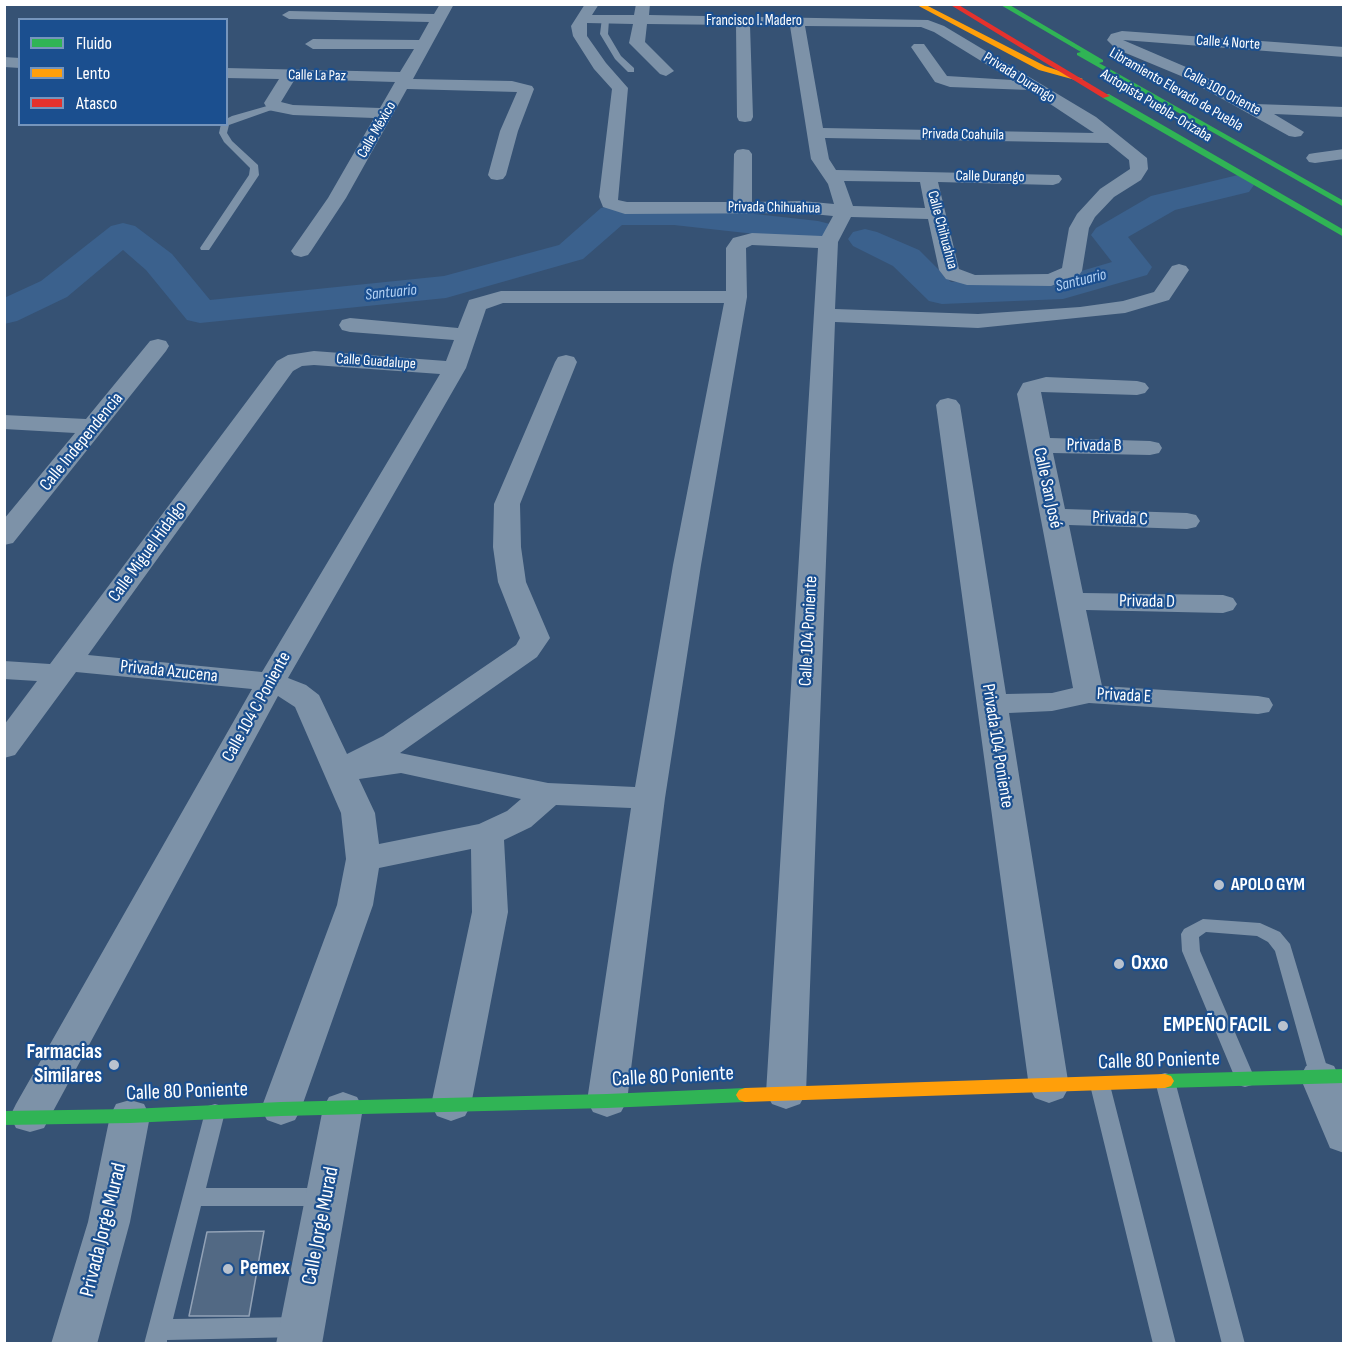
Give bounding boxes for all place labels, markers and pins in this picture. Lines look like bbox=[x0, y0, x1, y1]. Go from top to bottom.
place label: APOLO GYM bbox=[1231, 874, 1305, 896]
marker: APOLO GYM bbox=[1212, 878, 1226, 892]
place label: Oxxo bbox=[1131, 951, 1168, 977]
marker: Oxxo bbox=[1112, 957, 1126, 971]
place label: EMPEÑO FACIL bbox=[1163, 1013, 1271, 1039]
marker: EMPEÑO FACIL bbox=[1276, 1019, 1290, 1033]
place label: Farmacias Similares bbox=[27, 1040, 102, 1090]
marker: Farmacias Similares bbox=[107, 1058, 121, 1072]
place label: Pemex bbox=[240, 1256, 290, 1282]
marker: Pemex bbox=[221, 1262, 235, 1276]

